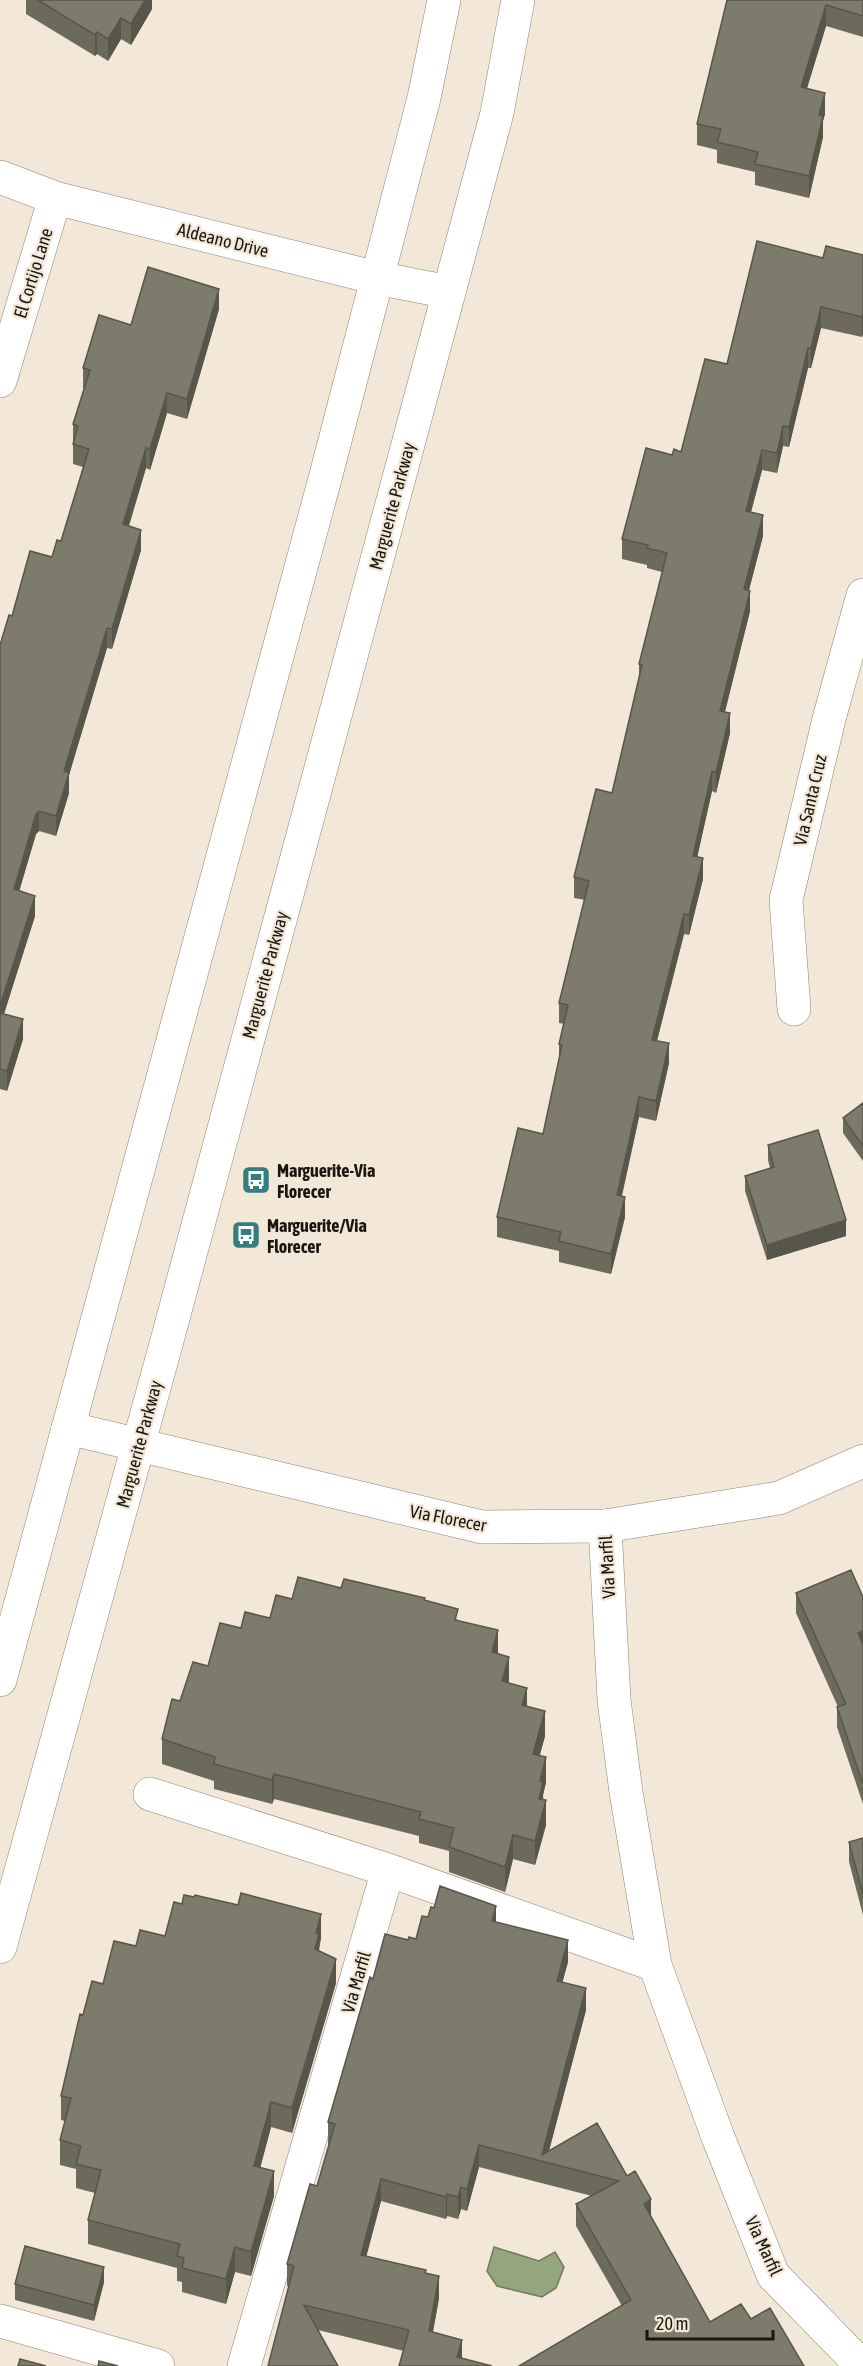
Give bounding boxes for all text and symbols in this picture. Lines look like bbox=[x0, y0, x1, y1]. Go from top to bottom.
street label: Aldeano Drive bbox=[175, 219, 271, 261]
street label: El Cortijo Lane bbox=[9, 225, 57, 321]
street label: Marguerite Parkway bbox=[365, 440, 419, 572]
street label: Via Santa Cruz bbox=[789, 752, 831, 848]
street label: Marguerite Parkway bbox=[238, 909, 292, 1041]
place label: Marguerite-Via Florecer bbox=[277, 1160, 375, 1202]
bus stop icon: Marguerite-Via Florecer bbox=[240, 1164, 272, 1196]
place label: Marguerite/Via Florecer bbox=[267, 1215, 367, 1257]
bus stop icon: Marguerite/Via Florecer bbox=[230, 1219, 262, 1251]
street label: Marguerite Parkway bbox=[112, 1378, 166, 1510]
street label: Via Florecer bbox=[408, 1500, 489, 1536]
street label: Via Marfil bbox=[595, 1535, 619, 1599]
street label: Via Marfil bbox=[337, 1948, 375, 2015]
street label: Via Marfil bbox=[741, 2213, 787, 2279]
scale bar bbox=[647, 2303, 773, 2341]
text: 20 m bbox=[656, 2313, 688, 2334]

